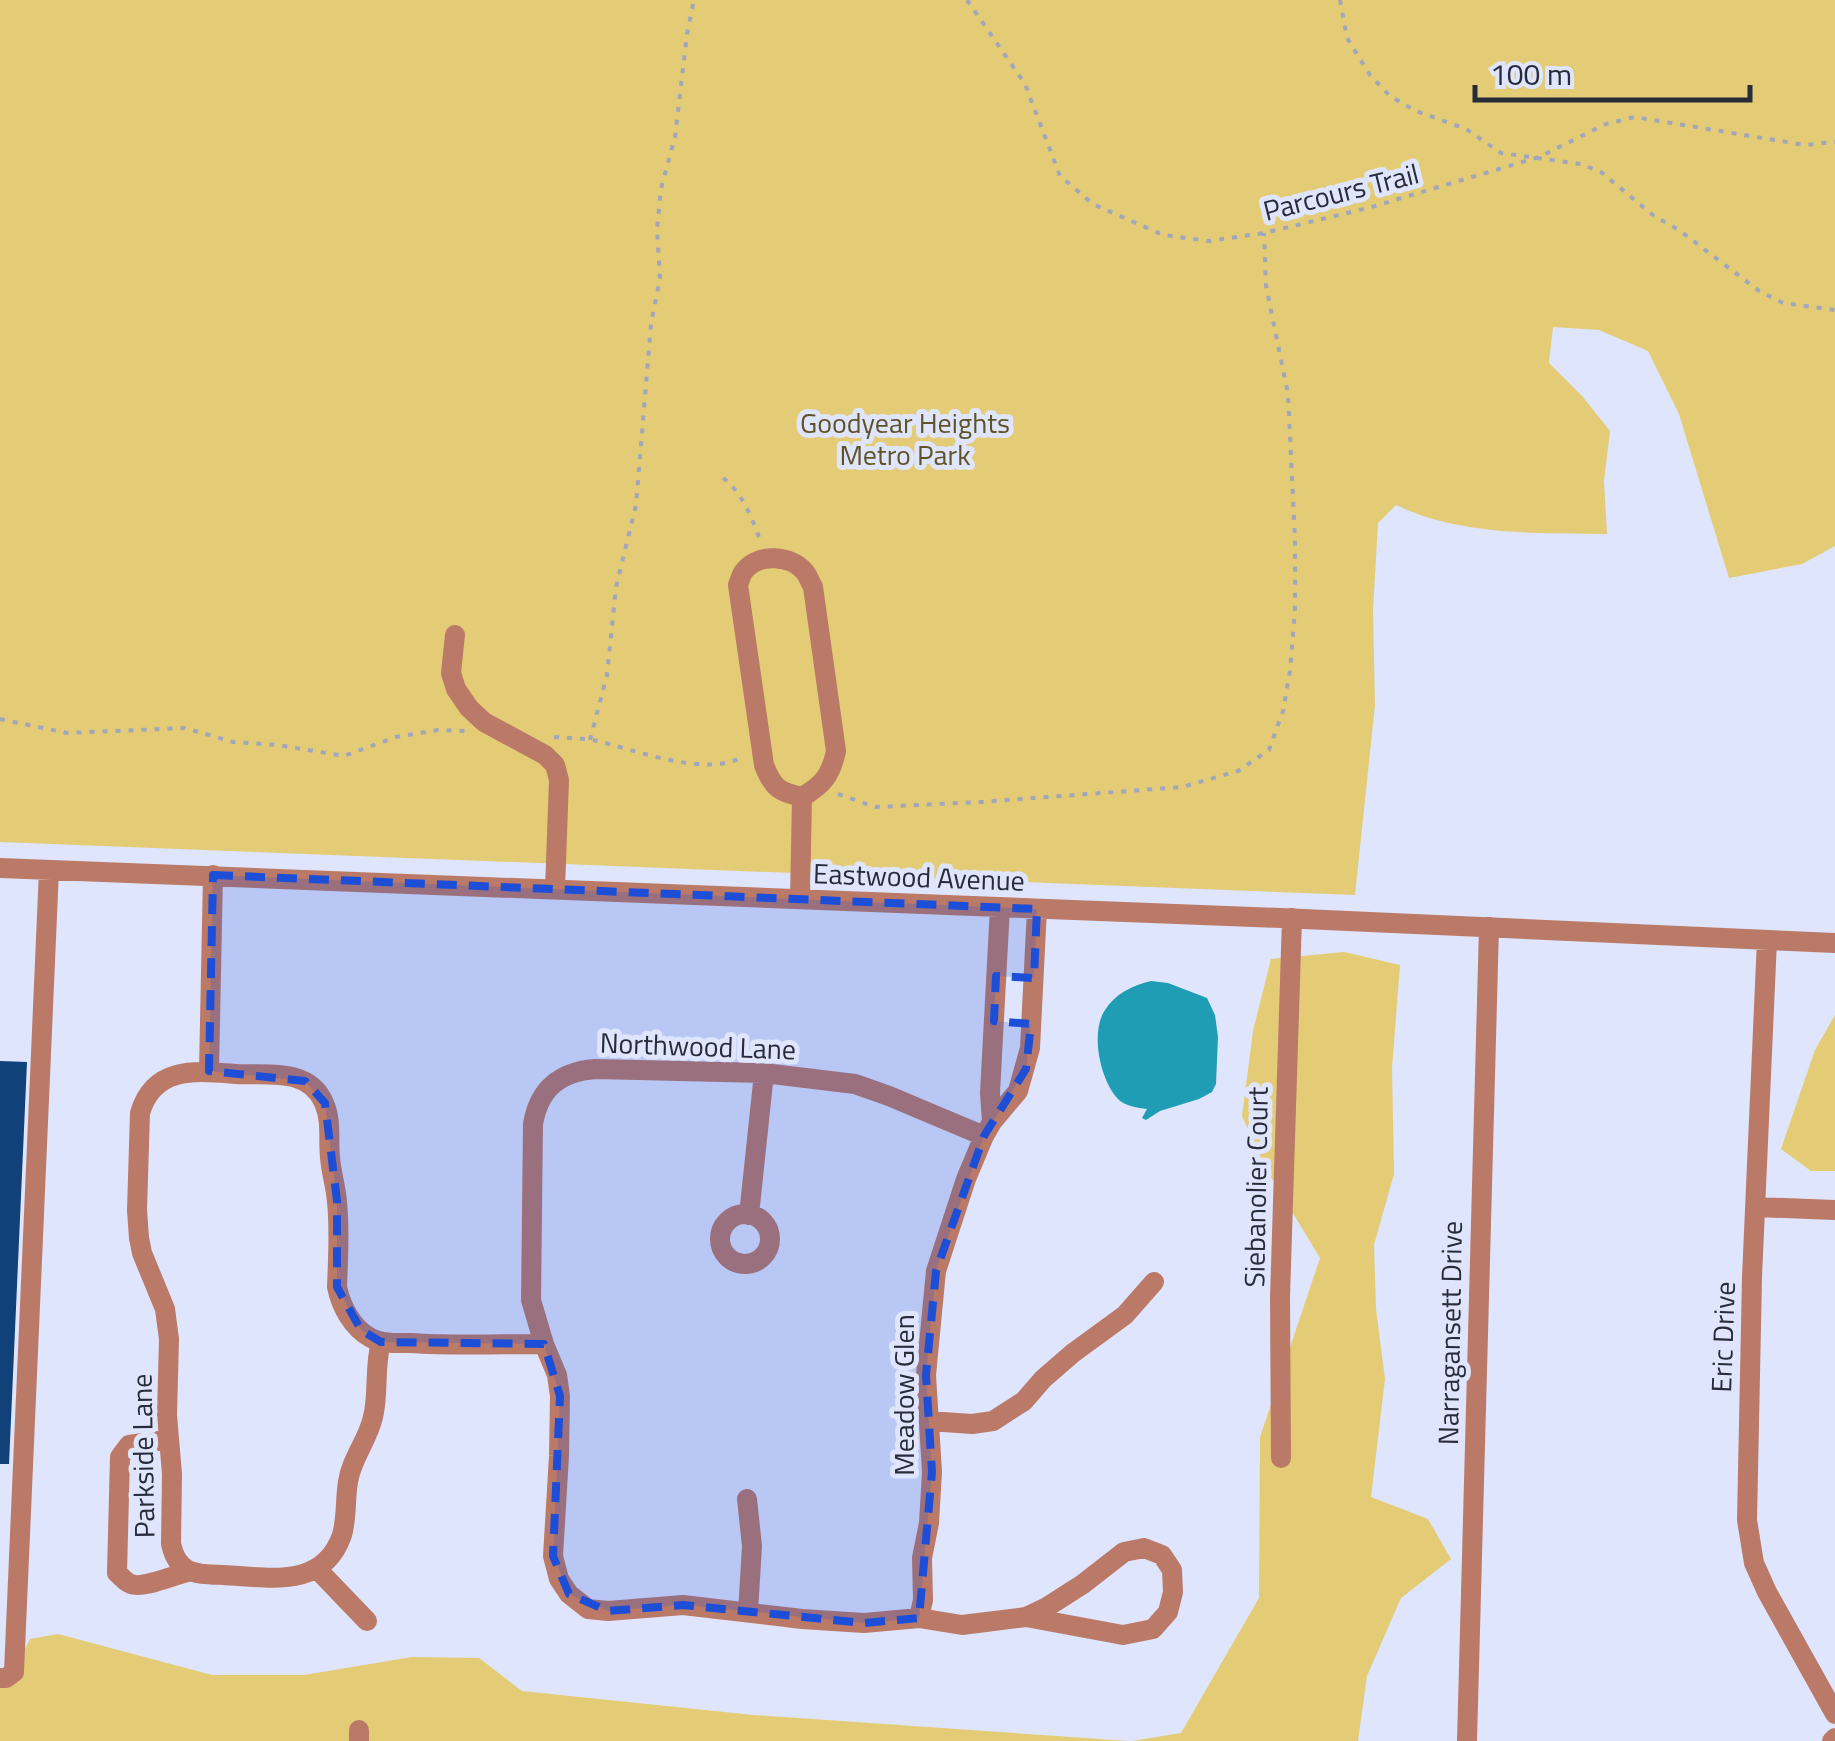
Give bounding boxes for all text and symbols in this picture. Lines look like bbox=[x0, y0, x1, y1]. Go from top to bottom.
scale bar bbox=[1475, 40, 1750, 102]
text: 100 m bbox=[1490, 51, 1572, 97]
street label: Parcours Trail bbox=[1258, 151, 1423, 232]
park label: Goodyear Heights Metro Park bbox=[800, 401, 1010, 476]
street label: Eastwood Avenue bbox=[812, 851, 1026, 902]
street label: Northwood Lane bbox=[599, 1021, 797, 1070]
street label: Siebanolier Court bbox=[1232, 1086, 1279, 1288]
street label: Narragansett Drive bbox=[1426, 1221, 1473, 1445]
street label: Eric Drive bbox=[1699, 1281, 1746, 1393]
street label: Meadow Glen bbox=[882, 1314, 925, 1476]
street label: Parkside Lane bbox=[120, 1373, 165, 1539]

